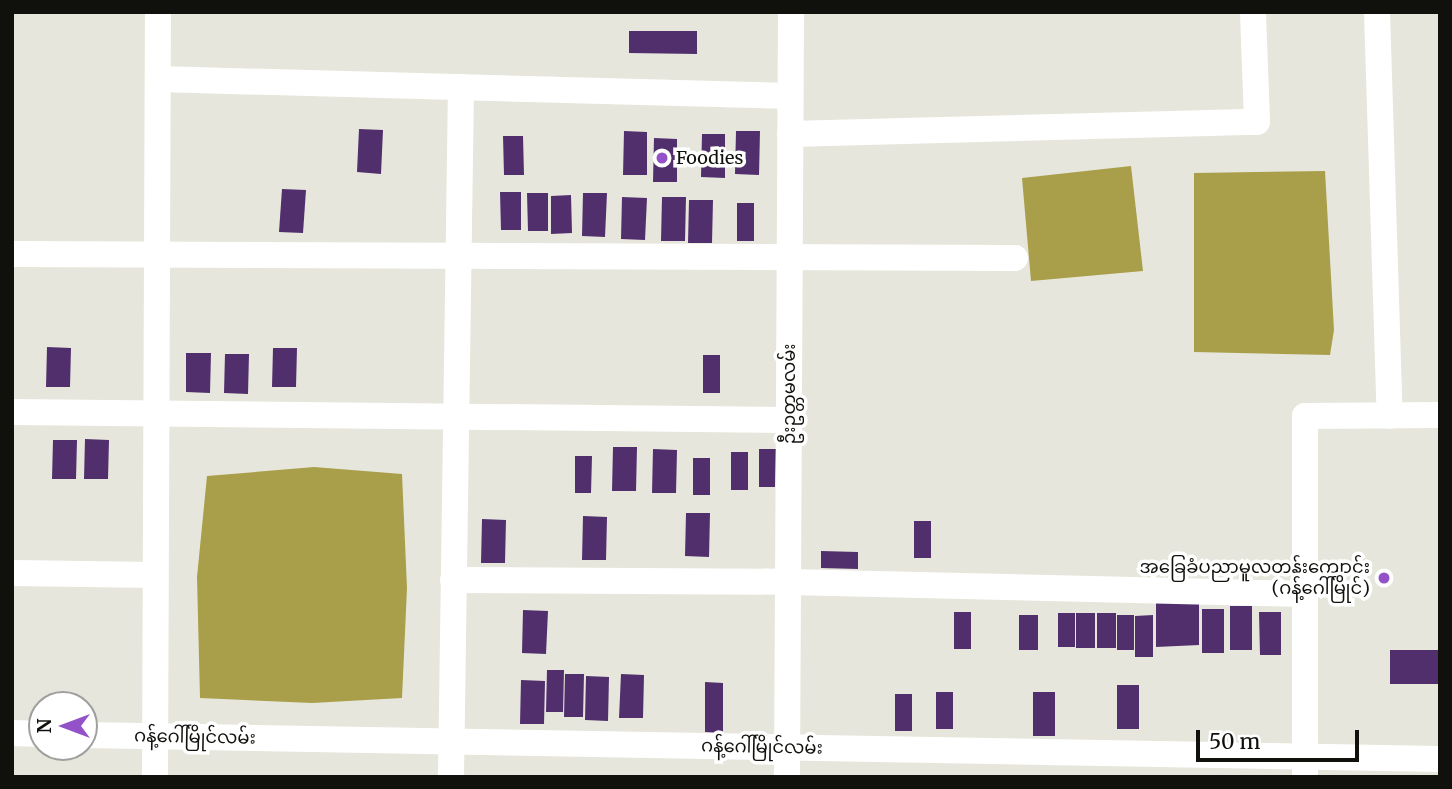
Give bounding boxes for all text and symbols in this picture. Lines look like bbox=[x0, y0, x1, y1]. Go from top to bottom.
place label: Foodies bbox=[676, 147, 743, 169]
marker: Foodies bbox=[654, 150, 670, 166]
street label: ဦးဥတ္တမလမ်း bbox=[778, 343, 800, 445]
place label: အခြေခံပညာမူလတန်းကျောင်း (ဂန့်ဂေါ်မြိုင်) bbox=[1140, 557, 1370, 600]
marker: အခြေခံပညာမူလတန်းကျောင်း (ဂန့်ဂေါ်မြိုင်) bbox=[1376, 570, 1392, 586]
north arrow bbox=[28, 691, 98, 761]
scale bar bbox=[1200, 716, 1363, 760]
text: N bbox=[32, 719, 56, 734]
street label: ဂန့်ဂေါ်မြိုင်လမ်း bbox=[134, 725, 256, 749]
text: 50 m bbox=[1209, 728, 1260, 755]
street label: ဂန့်ဂေါ်မြိုင်လမ်း bbox=[701, 735, 823, 759]

